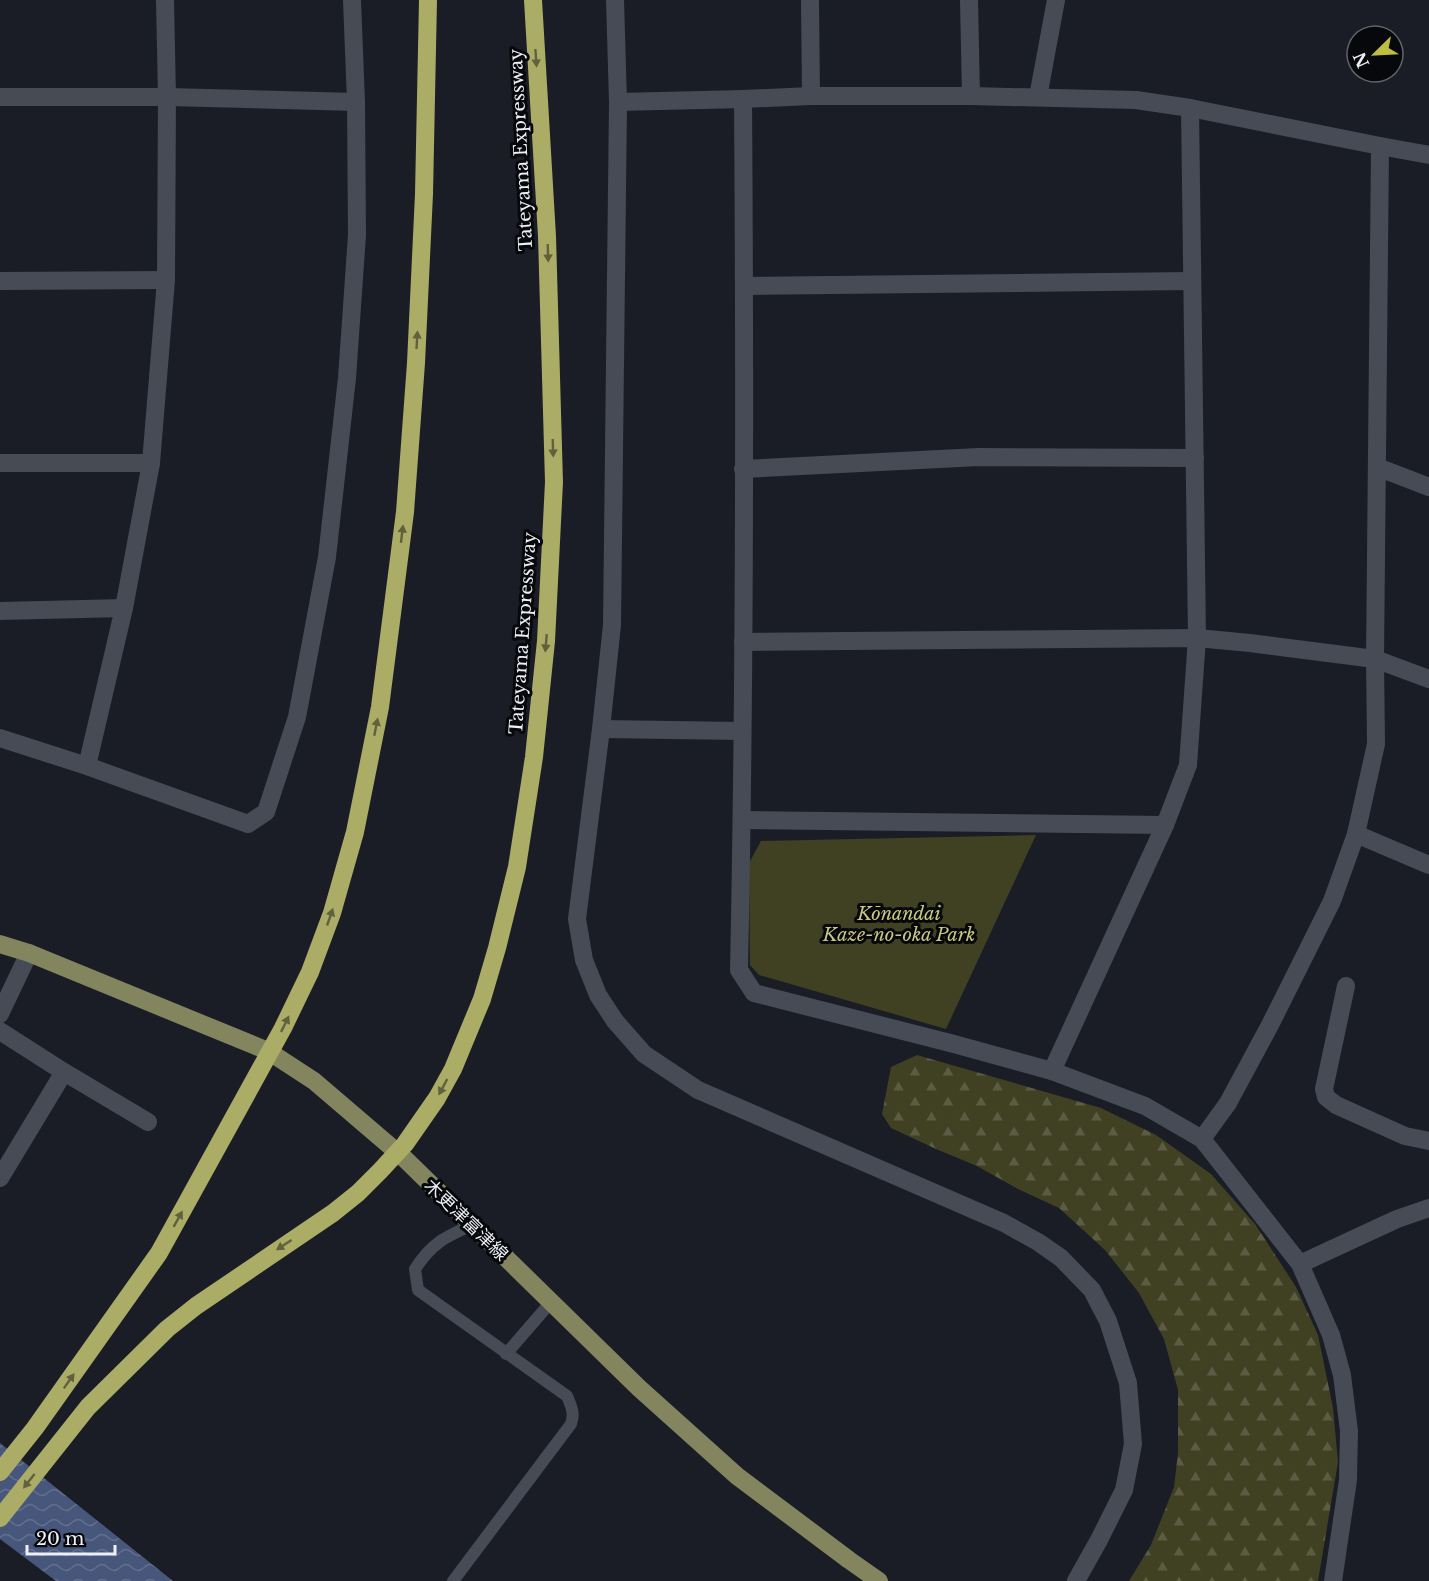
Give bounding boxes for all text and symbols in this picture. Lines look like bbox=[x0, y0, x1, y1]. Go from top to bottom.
north arrow bbox=[1345, 24, 1405, 84]
street label: Tateyama Expressway bbox=[505, 48, 537, 252]
one-way arrow bbox=[532, 49, 541, 68]
text: N bbox=[1349, 49, 1373, 71]
one-way arrow bbox=[543, 244, 553, 263]
one-way arrow bbox=[412, 330, 421, 349]
one-way arrow bbox=[548, 438, 558, 457]
one-way arrow bbox=[397, 525, 406, 544]
street label: Tateyama Expressway bbox=[505, 531, 541, 735]
one-way arrow bbox=[541, 633, 551, 652]
one-way arrow bbox=[372, 718, 381, 737]
park label: Kōnandai Kaze-no-oka Park bbox=[822, 903, 975, 946]
one-way arrow bbox=[326, 908, 336, 926]
one-way arrow bbox=[280, 1016, 289, 1033]
one-way arrow bbox=[438, 1079, 448, 1096]
street label: 木更津富津線 bbox=[420, 1175, 512, 1265]
one-way arrow bbox=[173, 1210, 183, 1227]
one-way arrow bbox=[276, 1240, 293, 1251]
one-way arrow bbox=[63, 1373, 75, 1389]
one-way arrow bbox=[23, 1473, 36, 1489]
scale bar bbox=[27, 1518, 116, 1556]
text: 20 m bbox=[36, 1528, 84, 1550]

